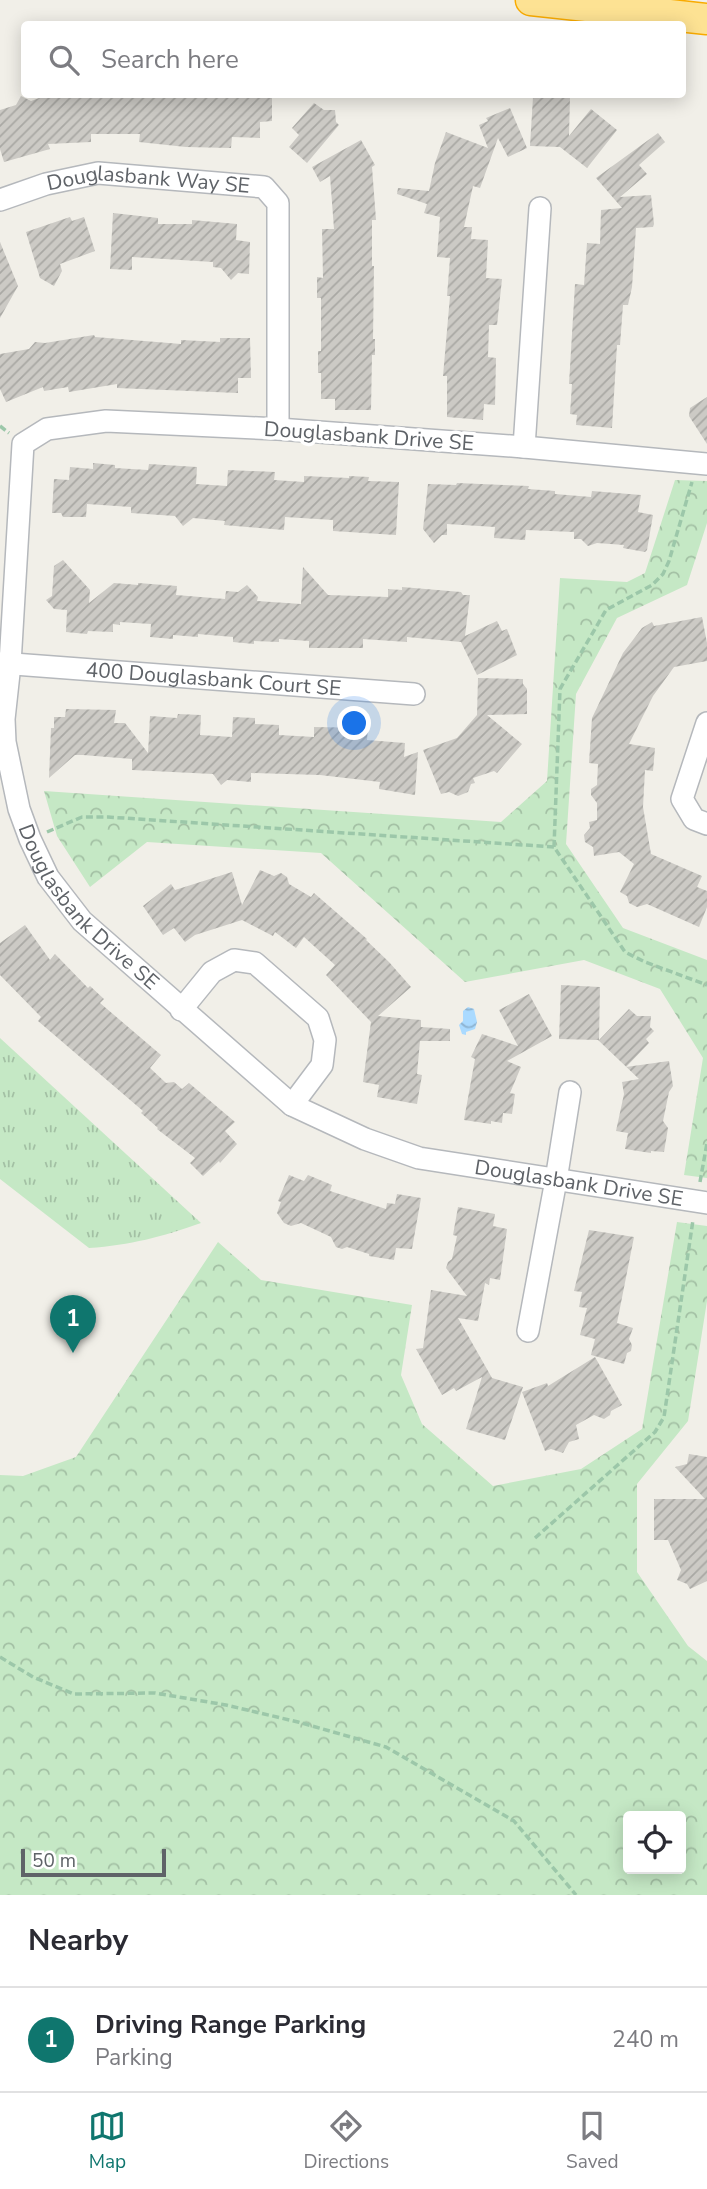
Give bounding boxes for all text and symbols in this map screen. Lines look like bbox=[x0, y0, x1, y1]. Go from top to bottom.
search box bbox=[21, 21, 686, 98]
icon: search bbox=[45, 41, 83, 79]
text: Search here bbox=[101, 42, 239, 77]
street label: Douglasbank Way SE bbox=[44, 159, 251, 200]
street label: Douglasbank Drive SE bbox=[263, 415, 475, 457]
street label: 400 Douglasbank Court SE bbox=[85, 655, 342, 703]
your location bbox=[337, 706, 371, 740]
street label: Douglasbank Drive SE bbox=[12, 820, 165, 996]
street label: Douglasbank Drive SE bbox=[473, 1153, 685, 1213]
pin: 1 bbox=[50, 1295, 96, 1353]
map controls bbox=[623, 1811, 686, 1874]
button: locate bbox=[623, 1811, 686, 1874]
scale bar bbox=[21, 1846, 166, 1878]
text: 50 m bbox=[32, 1848, 76, 1874]
text: Nearby bbox=[28, 1920, 128, 1961]
text: Driving Range Parking bbox=[95, 2007, 366, 2042]
text: 1 bbox=[44, 2024, 58, 2055]
text: 240 m bbox=[612, 2024, 679, 2055]
text: Parking bbox=[95, 2042, 173, 2073]
tab: Map bbox=[88, 2107, 126, 2175]
tab: Directions bbox=[303, 2107, 389, 2175]
tab: Saved bbox=[566, 2107, 619, 2175]

